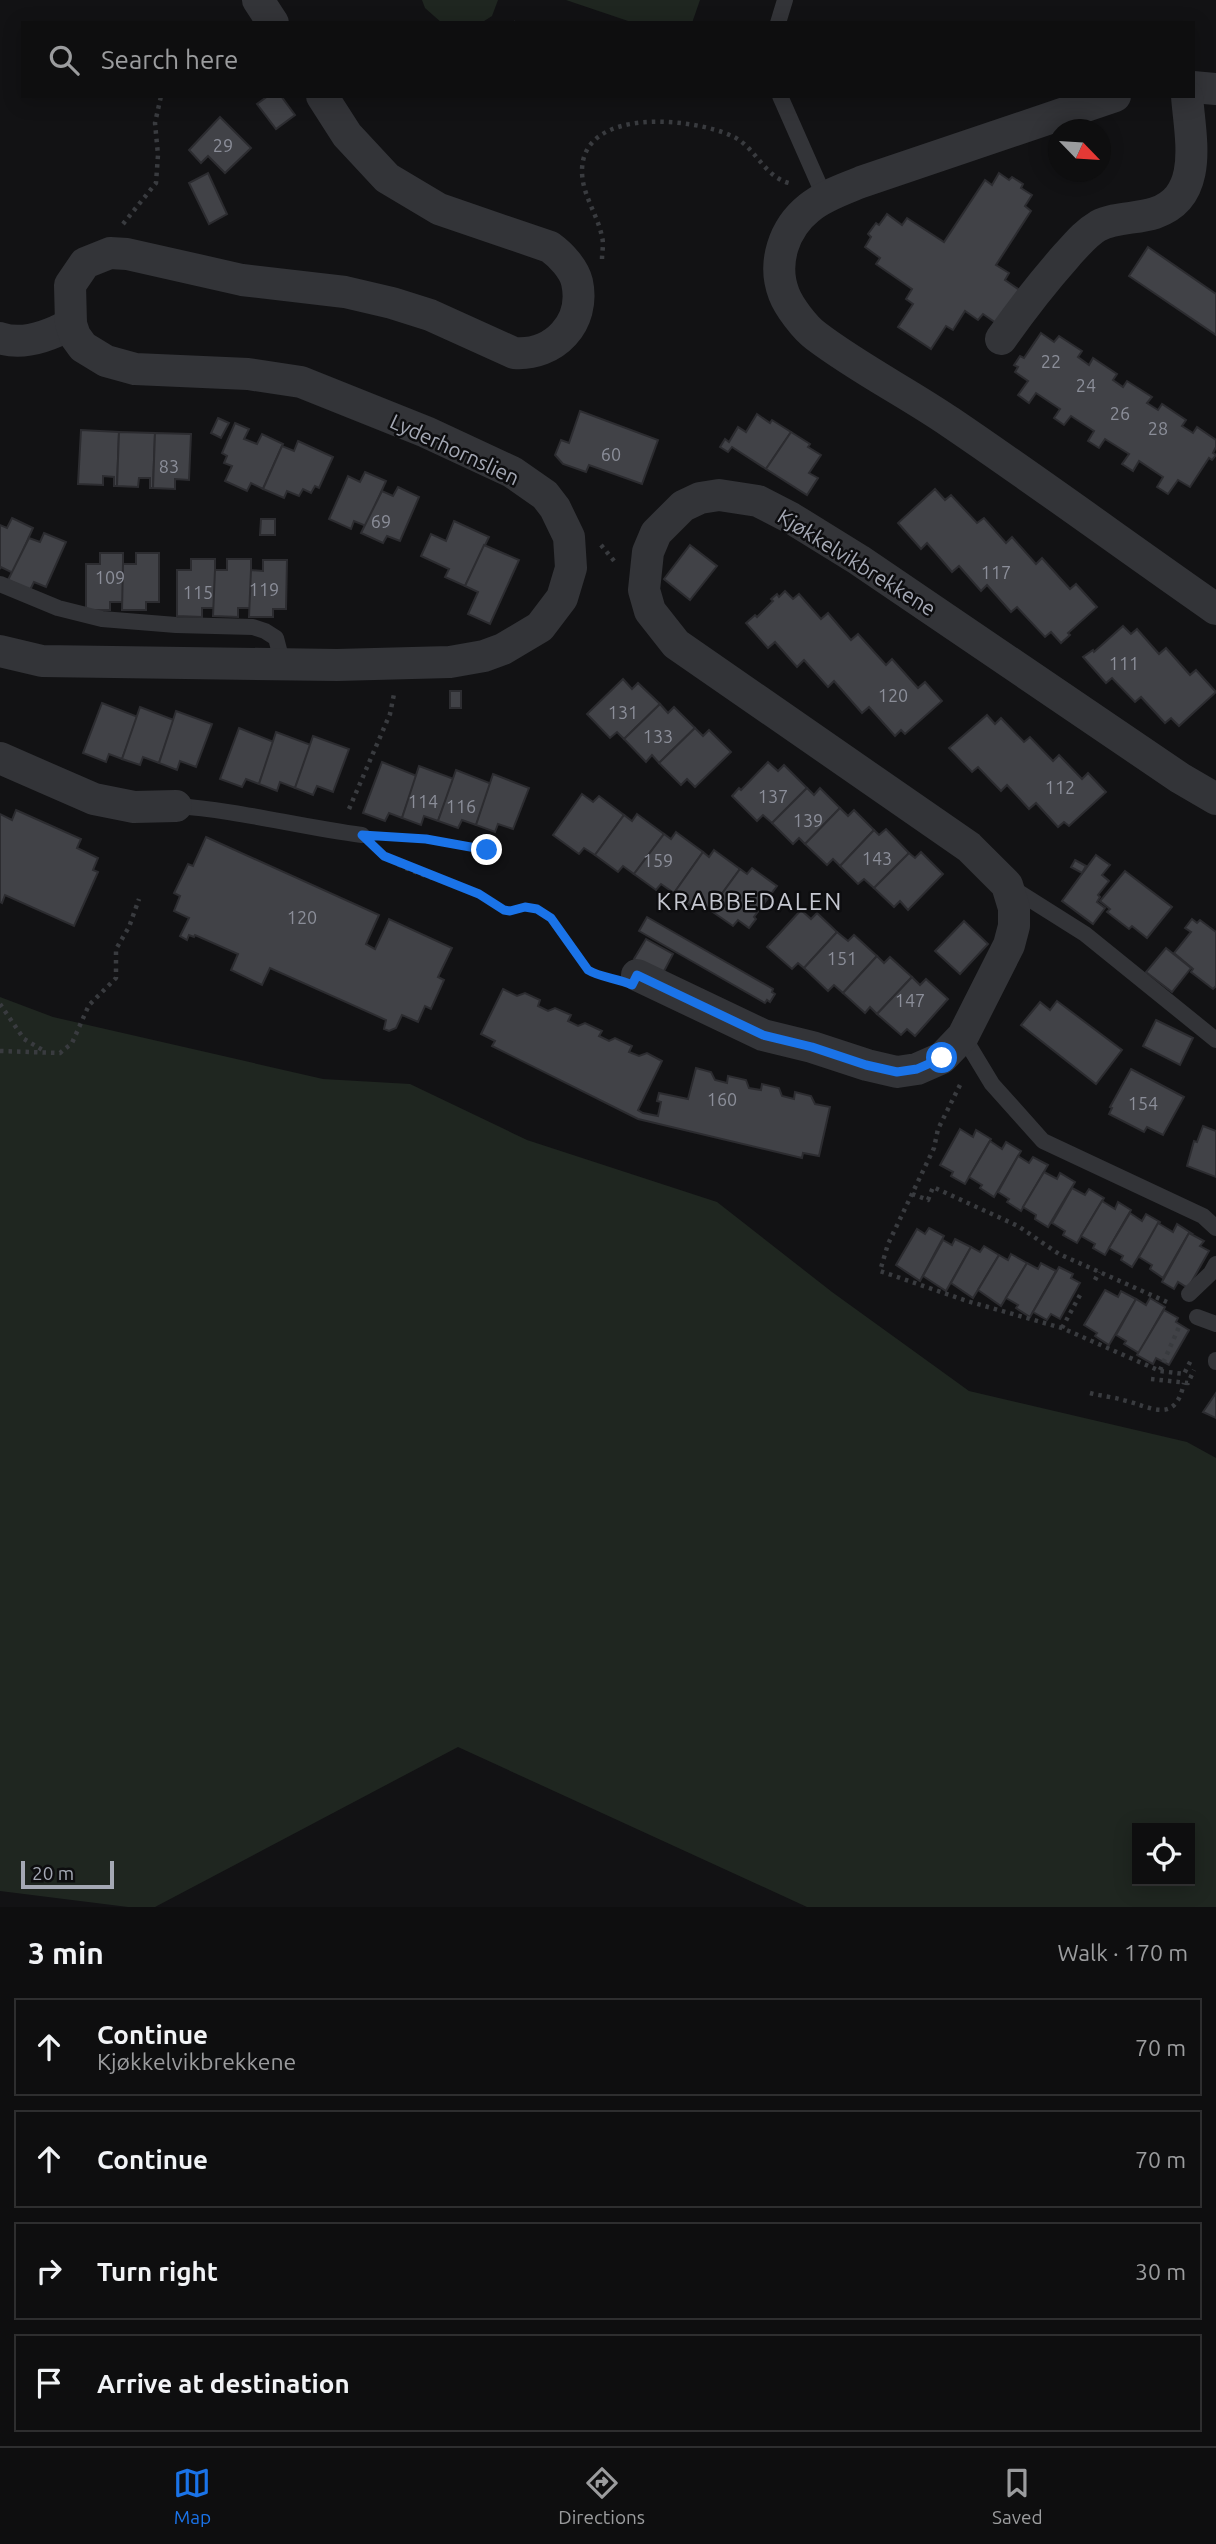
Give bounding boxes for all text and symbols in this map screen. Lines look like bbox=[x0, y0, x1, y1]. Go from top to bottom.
search box bbox=[21, 21, 1195, 98]
icon: search bbox=[45, 41, 83, 79]
text: Search here bbox=[101, 45, 238, 74]
north arrow bbox=[1048, 119, 1111, 182]
house number: 29 bbox=[213, 135, 233, 155]
house number: 22 bbox=[1041, 351, 1061, 371]
house number: 24 bbox=[1076, 375, 1096, 395]
house number: 26 bbox=[1110, 403, 1130, 423]
street label: Lyderhornslien bbox=[387, 409, 523, 489]
house number: 28 bbox=[1148, 418, 1168, 438]
house number: 60 bbox=[601, 444, 621, 464]
house number: 83 bbox=[159, 456, 179, 476]
street label: Kjøkkelvikbrekkene bbox=[774, 504, 940, 620]
house number: 69 bbox=[371, 511, 391, 531]
house number: 117 bbox=[981, 562, 1011, 582]
house number: 109 bbox=[95, 567, 125, 587]
house number: 119 bbox=[249, 579, 279, 599]
house number: 115 bbox=[183, 582, 213, 602]
house number: 111 bbox=[1109, 653, 1139, 673]
house number: 120 bbox=[878, 685, 908, 705]
house number: 131 bbox=[608, 702, 638, 722]
house number: 133 bbox=[643, 726, 673, 746]
house number: 112 bbox=[1045, 777, 1075, 797]
house number: 137 bbox=[758, 786, 788, 806]
house number: 114 bbox=[408, 791, 438, 811]
house number: 116 bbox=[446, 796, 476, 816]
house number: 139 bbox=[793, 810, 823, 830]
route end bbox=[471, 834, 502, 865]
house number: 143 bbox=[862, 848, 892, 868]
house number: 159 bbox=[643, 850, 673, 870]
district label: KRABBEDALEN bbox=[657, 888, 843, 915]
house number: 120 bbox=[287, 907, 317, 927]
house number: 151 bbox=[827, 948, 857, 968]
house number: 147 bbox=[895, 990, 925, 1010]
route start bbox=[926, 1042, 957, 1073]
house number: 160 bbox=[707, 1089, 737, 1109]
house number: 154 bbox=[1128, 1093, 1158, 1113]
map controls bbox=[1132, 1823, 1195, 1886]
button: locate bbox=[1132, 1823, 1195, 1886]
scale bar bbox=[21, 1858, 114, 1890]
text: 20 m bbox=[32, 1862, 74, 1884]
text: 3 min bbox=[28, 1936, 104, 1970]
text: Walk · 170 m bbox=[1057, 1940, 1188, 1965]
text: Continue bbox=[97, 2020, 208, 2049]
icon: ahead bbox=[30, 2028, 68, 2066]
text: 70 m bbox=[1135, 2035, 1186, 2060]
text: Kjøkkelvikbrekkene bbox=[97, 2049, 296, 2074]
icon: ahead bbox=[30, 2140, 68, 2178]
text: Continue bbox=[97, 2145, 208, 2174]
text: 70 m bbox=[1135, 2147, 1186, 2172]
icon: right bbox=[30, 2252, 68, 2290]
text: Turn right bbox=[97, 2257, 218, 2286]
text: 30 m bbox=[1135, 2259, 1186, 2284]
icon: arrive bbox=[30, 2364, 68, 2402]
text: Arrive at destination bbox=[97, 2369, 350, 2398]
tab: Map bbox=[173, 2464, 211, 2528]
tab: Directions bbox=[558, 2464, 645, 2528]
tab: Saved bbox=[992, 2464, 1043, 2528]

